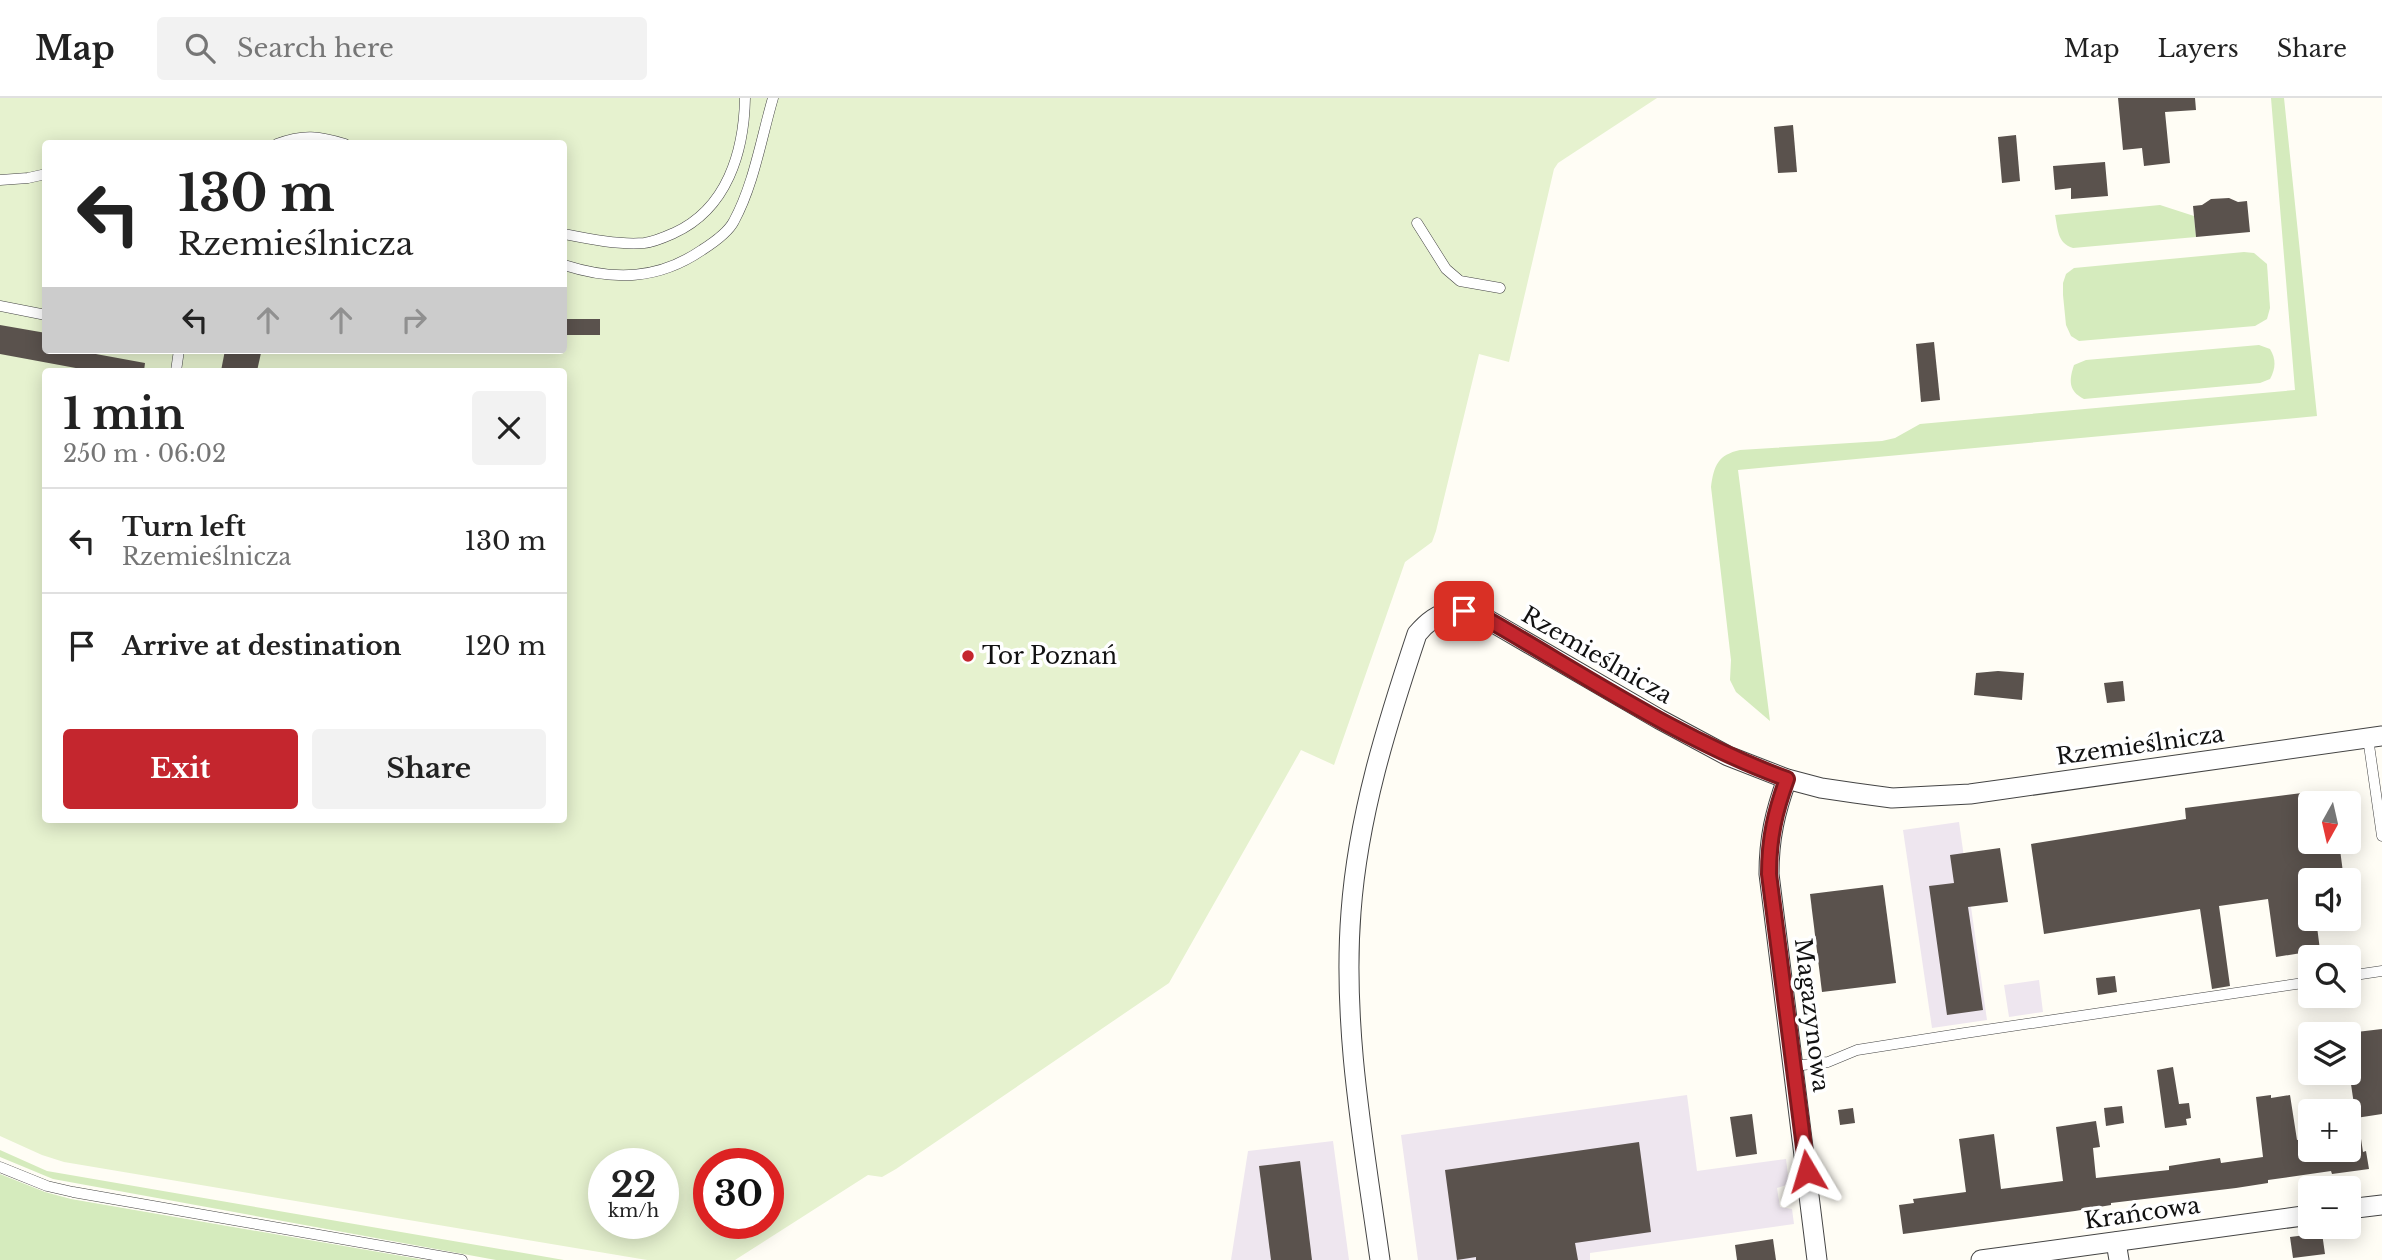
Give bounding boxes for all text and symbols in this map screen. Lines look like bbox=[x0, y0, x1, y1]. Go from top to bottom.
search box bbox=[157, 17, 647, 80]
text: Map bbox=[35, 28, 115, 69]
icon: search bbox=[181, 29, 219, 67]
text: Search here bbox=[237, 32, 394, 64]
text: Map bbox=[2064, 34, 2120, 63]
text: Layers bbox=[2158, 34, 2239, 63]
text: Share bbox=[2277, 34, 2347, 63]
text: 130 m bbox=[178, 163, 335, 224]
icon: left bbox=[63, 168, 154, 259]
text: Rzemieślnicza bbox=[178, 224, 414, 264]
icon: left bbox=[176, 301, 214, 339]
icon: ahead bbox=[249, 301, 287, 339]
icon: ahead bbox=[322, 301, 360, 339]
icon: right bbox=[395, 301, 433, 339]
text: 1 min bbox=[63, 388, 185, 440]
button: close bbox=[472, 391, 546, 465]
text: 250 m · 06:02 bbox=[63, 440, 226, 468]
text: Turn left bbox=[122, 511, 246, 543]
icon: left bbox=[63, 522, 101, 560]
text: 130 m bbox=[464, 525, 546, 557]
text: Rzemieślnicza bbox=[122, 543, 291, 571]
pin bbox=[1434, 581, 1494, 641]
icon: arrive bbox=[1445, 592, 1483, 630]
street label: Rzemieślnicza bbox=[1517, 601, 1678, 710]
icon: arrive bbox=[63, 627, 101, 665]
text: Arrive at destination bbox=[122, 630, 402, 662]
text: 120 m bbox=[464, 630, 546, 662]
place label: Tor Poznań bbox=[982, 642, 1117, 670]
marker: Tor Poznań bbox=[960, 648, 976, 664]
street label: Rzemieślnicza bbox=[2054, 719, 2226, 771]
button: Exit bbox=[63, 729, 298, 809]
button: Share bbox=[312, 729, 546, 809]
north arrow bbox=[2298, 791, 2361, 854]
map controls bbox=[2298, 791, 2361, 1239]
button: sound bbox=[2298, 868, 2361, 931]
street label: Magazynowa bbox=[1789, 937, 1835, 1094]
button: search bbox=[2298, 945, 2361, 1008]
button: layers bbox=[2298, 1022, 2361, 1085]
button: + bbox=[2298, 1099, 2361, 1162]
position arrow bbox=[1770, 1134, 1844, 1208]
speed limit sign: 30 bbox=[693, 1148, 784, 1239]
text: 22 bbox=[611, 1163, 656, 1206]
button: − bbox=[2298, 1176, 2361, 1239]
street label: Krańcowa bbox=[2082, 1191, 2202, 1235]
text: km/h bbox=[608, 1200, 659, 1222]

